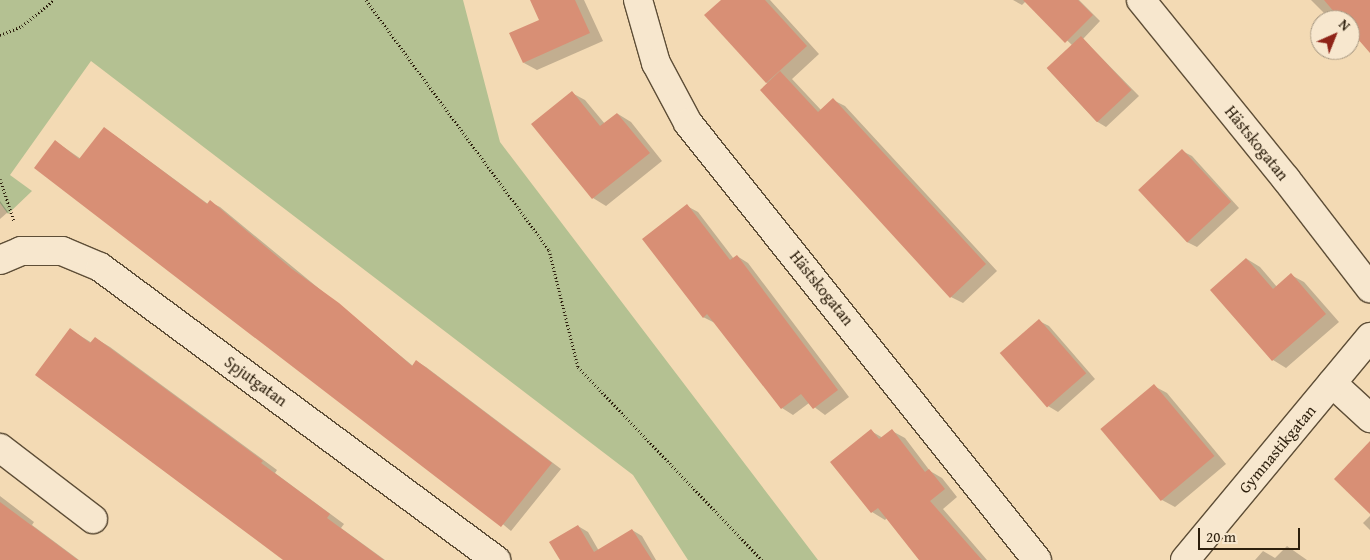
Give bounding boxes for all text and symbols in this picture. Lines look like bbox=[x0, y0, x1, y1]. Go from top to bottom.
north arrow bbox=[1310, 10, 1360, 60]
text: N bbox=[1334, 14, 1355, 35]
street label: Hästskogatan bbox=[1221, 102, 1293, 184]
street label: Hästskogatan bbox=[786, 247, 858, 329]
street label: Spjutgatan bbox=[221, 352, 291, 410]
street label: Gymnastikgatan bbox=[1235, 401, 1319, 497]
scale bar bbox=[1200, 518, 1302, 550]
text: 20 m bbox=[1206, 526, 1236, 547]

